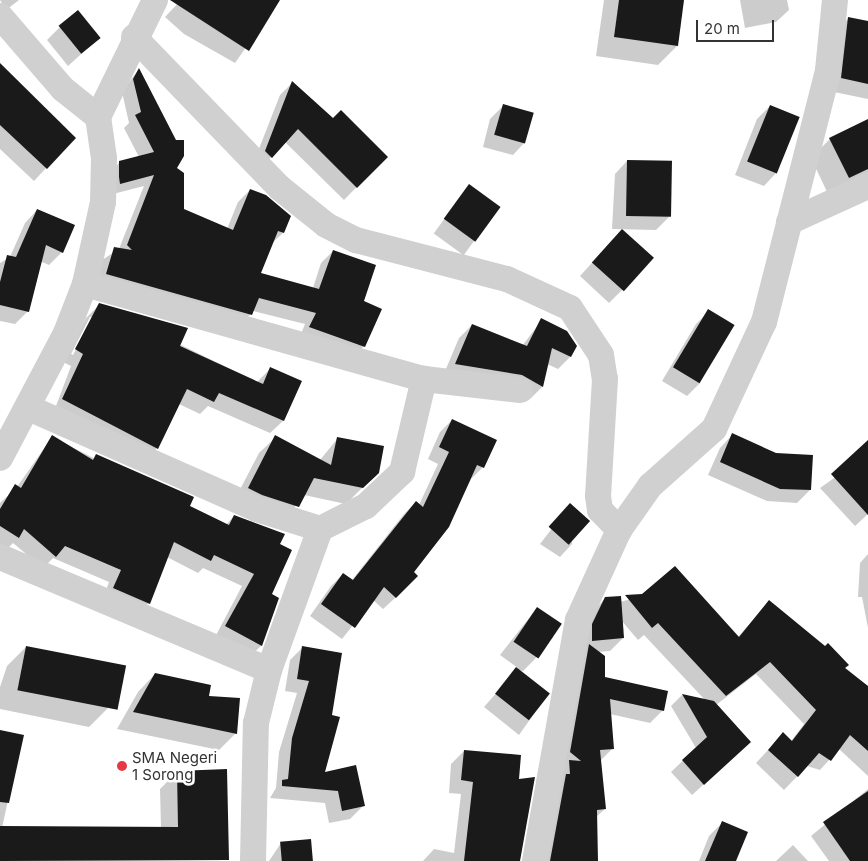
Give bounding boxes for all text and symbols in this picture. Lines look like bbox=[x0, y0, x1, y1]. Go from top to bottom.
scale bar bbox=[698, 10, 776, 42]
text: 20 m bbox=[704, 19, 740, 38]
place label: SMA Negeri 1 Sorong bbox=[132, 748, 217, 783]
marker: SMA Negeri 1 Sorong bbox=[116, 760, 128, 772]

